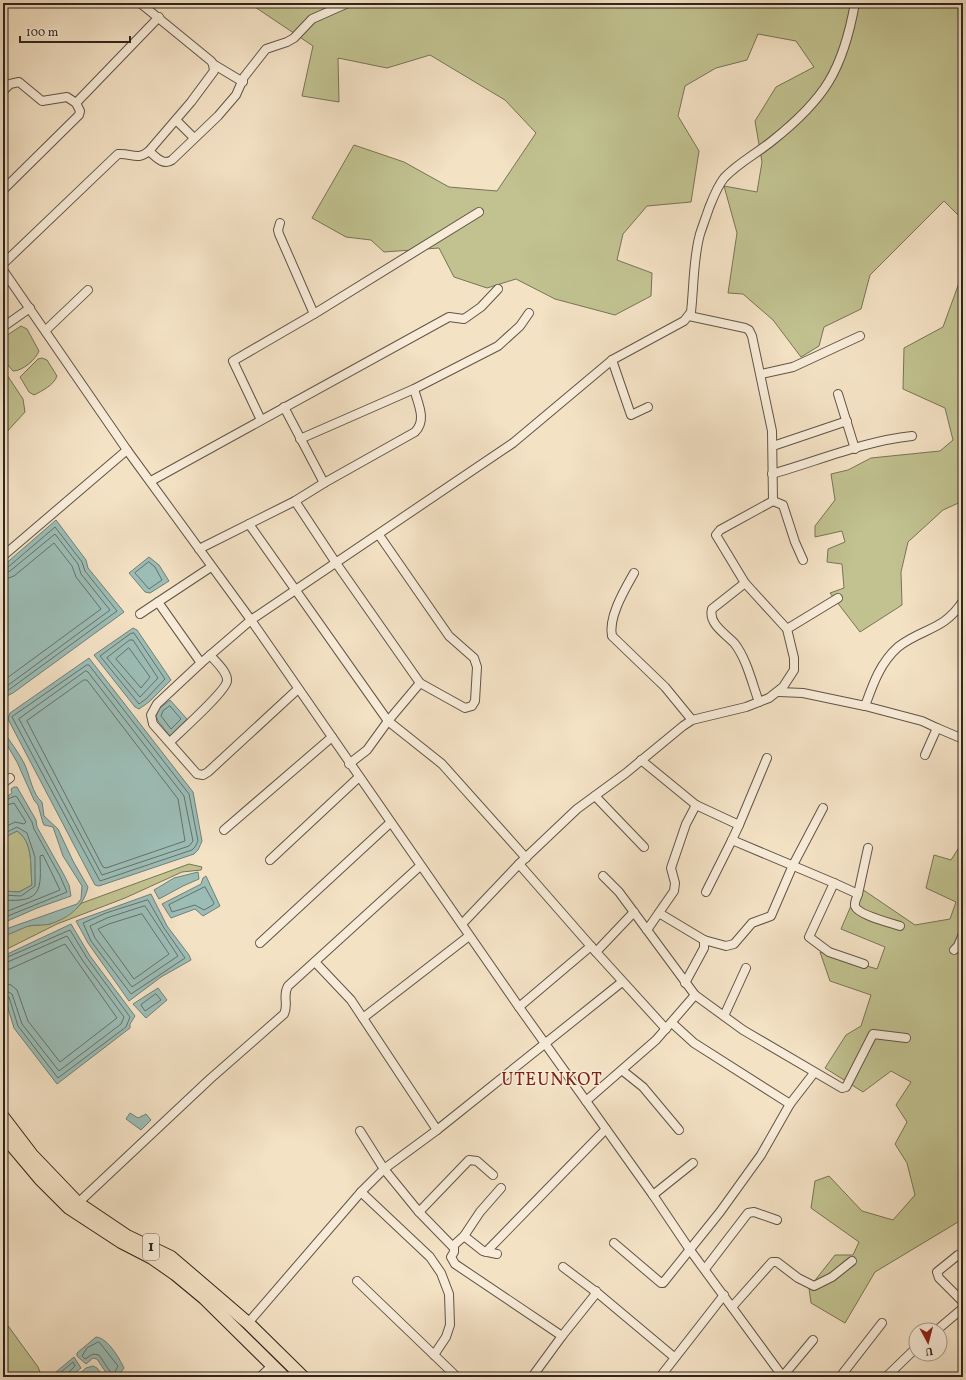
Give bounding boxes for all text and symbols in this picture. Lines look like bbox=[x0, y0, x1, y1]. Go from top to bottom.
scale bar bbox=[20, 18, 130, 44]
text: 100 m bbox=[26, 25, 59, 41]
district label: UTEUNKOT bbox=[501, 1068, 603, 1093]
road number: 1 bbox=[143, 1234, 159, 1260]
north arrow bbox=[908, 1322, 948, 1362]
text: U bbox=[924, 1343, 934, 1358]

